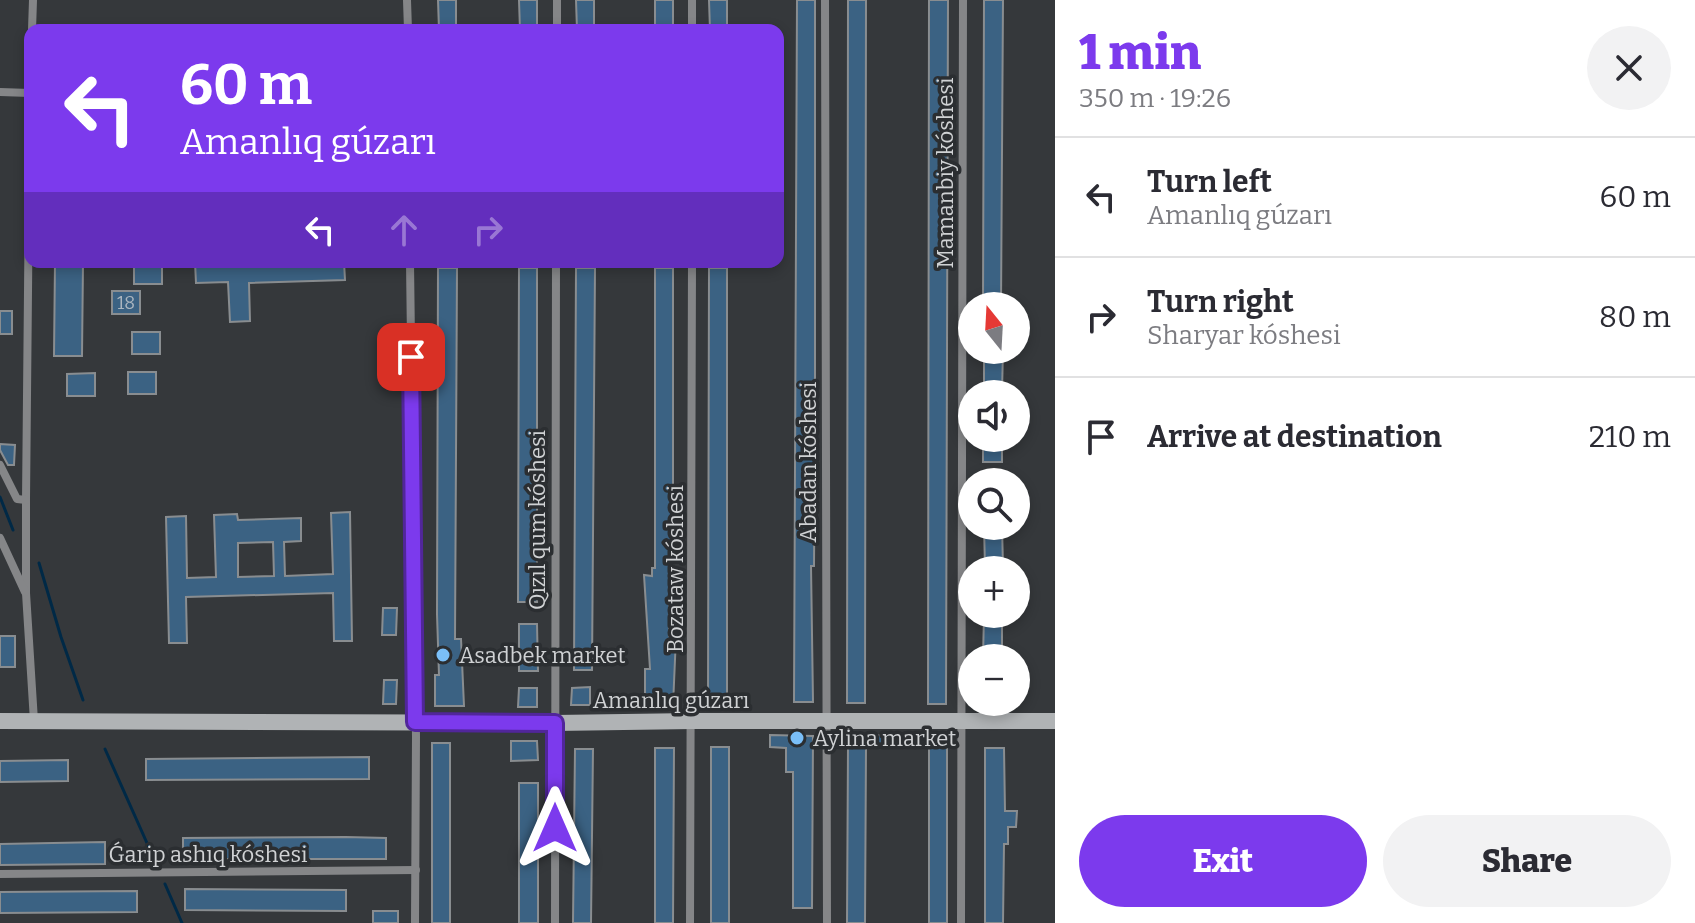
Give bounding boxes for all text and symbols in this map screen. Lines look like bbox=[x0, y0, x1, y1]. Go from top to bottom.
text: 1 min bbox=[1079, 24, 1201, 82]
button: close bbox=[1587, 26, 1671, 110]
text: 60 m bbox=[180, 52, 312, 119]
icon: left bbox=[48, 56, 152, 160]
street label: Mamanbiy kóshesi bbox=[932, 77, 959, 268]
text: 350 m · 19:26 bbox=[1079, 83, 1231, 114]
text: Amanlıq gúzarı bbox=[180, 120, 436, 164]
text: Turn left bbox=[1147, 164, 1272, 200]
icon: left bbox=[1079, 175, 1123, 219]
text: 60 m bbox=[1600, 179, 1671, 215]
text: Amanlıq gúzarı bbox=[1147, 200, 1332, 231]
icon: left bbox=[298, 208, 342, 252]
icon: ahead bbox=[382, 208, 426, 252]
icon: right bbox=[466, 208, 510, 252]
text: Turn right bbox=[1147, 284, 1294, 320]
house number: 18 bbox=[117, 292, 135, 314]
north arrow bbox=[958, 292, 1030, 364]
map controls bbox=[958, 292, 1030, 716]
icon: right bbox=[1079, 295, 1123, 339]
text: 80 m bbox=[1599, 299, 1671, 335]
text: Sharyar kóshesi bbox=[1147, 320, 1341, 351]
pin bbox=[377, 323, 445, 391]
icon: arrive bbox=[389, 335, 433, 379]
button: sound bbox=[958, 380, 1030, 452]
street label: Abadan kóshesi bbox=[795, 381, 822, 542]
icon: arrive bbox=[1079, 415, 1123, 459]
text: Arrive at destination bbox=[1147, 419, 1442, 455]
text: 210 m bbox=[1589, 419, 1671, 455]
street label: Qızıl qum kóshesi bbox=[524, 429, 551, 610]
button: search bbox=[958, 468, 1030, 540]
street label: Bozataw kóshesi bbox=[662, 485, 689, 653]
button: + bbox=[958, 556, 1030, 628]
place label: Asadbek market bbox=[459, 642, 626, 669]
button: − bbox=[958, 644, 1030, 716]
marker: Asadbek market bbox=[434, 646, 452, 664]
street label: Amanlıq gúzarı bbox=[593, 687, 750, 714]
place label: Aylina market bbox=[813, 725, 956, 752]
marker: Aylina market bbox=[788, 729, 806, 747]
position arrow bbox=[513, 786, 597, 870]
button: Exit bbox=[1079, 815, 1367, 907]
button: Share bbox=[1383, 815, 1671, 907]
street label: Ǵarip ashıq kóshesi bbox=[108, 841, 308, 868]

